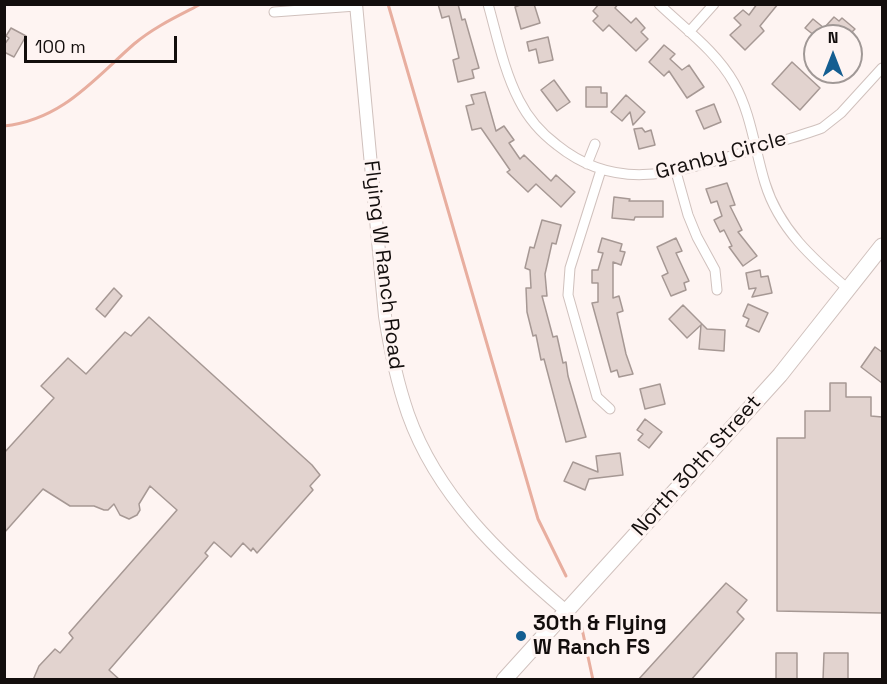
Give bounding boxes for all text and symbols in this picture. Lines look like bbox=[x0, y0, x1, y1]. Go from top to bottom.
scale bar bbox=[27, 24, 180, 62]
north arrow bbox=[803, 24, 863, 84]
text: N bbox=[828, 27, 838, 48]
text: 100 m bbox=[35, 35, 86, 58]
street label: Granby Circle bbox=[653, 126, 789, 186]
street label: Flying W Ranch Road bbox=[358, 159, 408, 371]
street label: North 30th Street bbox=[627, 390, 767, 542]
place label: 30th & Flying W Ranch FS bbox=[533, 611, 667, 661]
marker: 30th & Flying W Ranch FS bbox=[514, 629, 528, 643]

